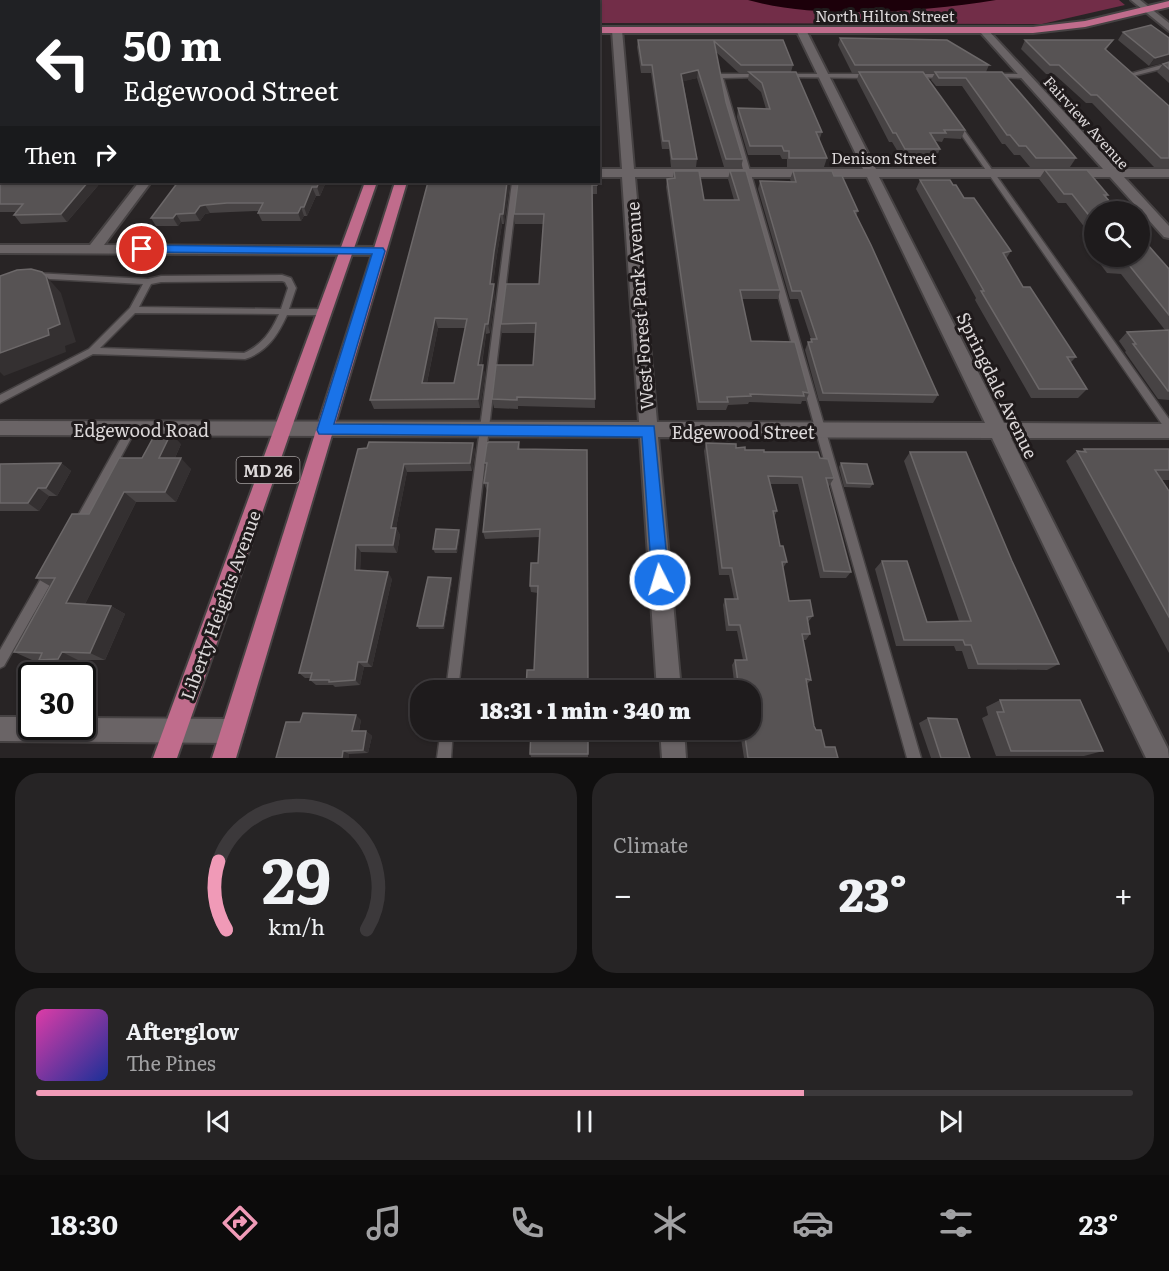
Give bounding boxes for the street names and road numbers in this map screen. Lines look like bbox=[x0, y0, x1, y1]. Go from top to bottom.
street label: North Hilton Street bbox=[815, 4, 955, 27]
street label: Fairview Avenue bbox=[1039, 70, 1135, 174]
street label: Denison Street bbox=[831, 146, 937, 169]
street label: West Forest Park Avenue bbox=[618, 201, 660, 411]
street label: Springdale Avenue bbox=[951, 307, 1045, 463]
street label: Edgewood Road bbox=[73, 416, 209, 443]
street label: Edgewood Street bbox=[671, 418, 816, 445]
road number: MD 26 bbox=[236, 457, 300, 483]
street label: Liberty Heights Avenue bbox=[173, 506, 267, 704]

